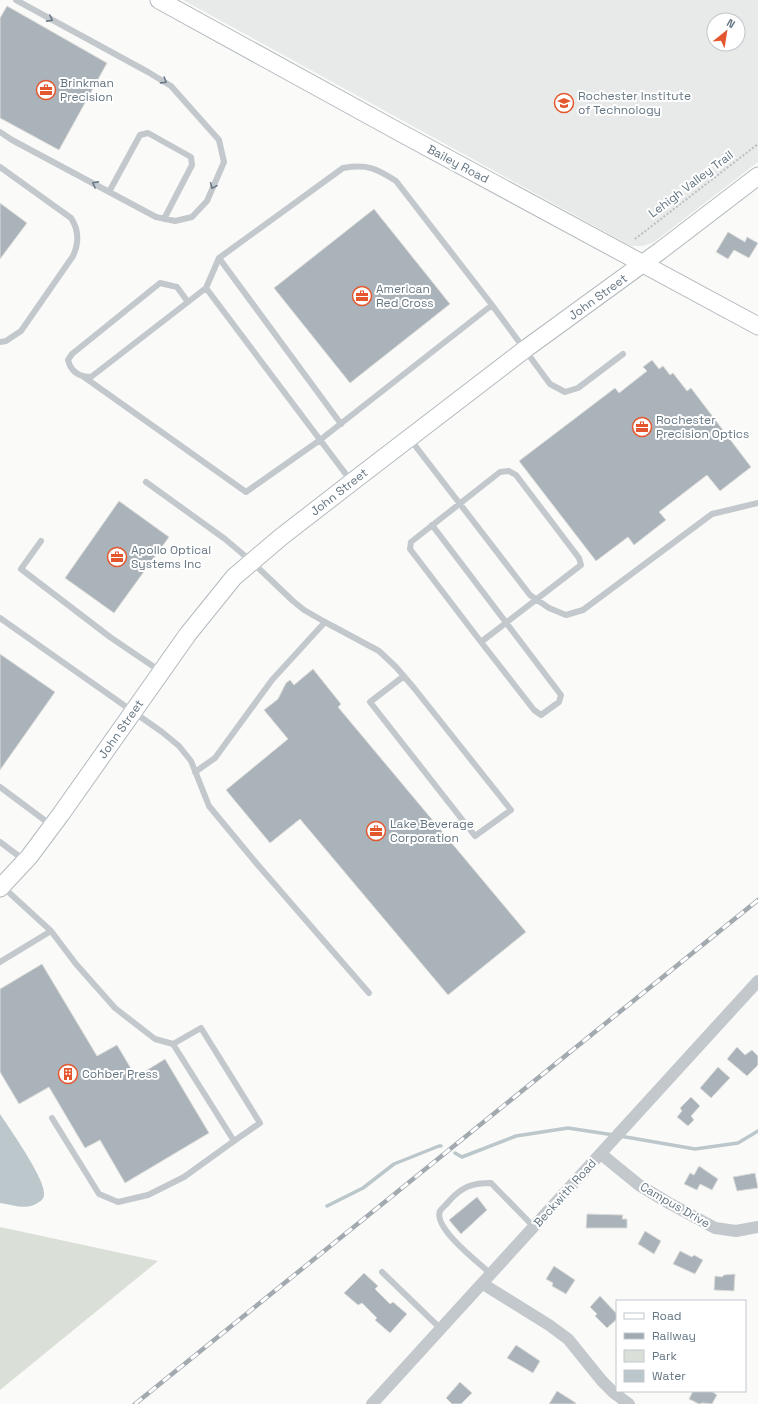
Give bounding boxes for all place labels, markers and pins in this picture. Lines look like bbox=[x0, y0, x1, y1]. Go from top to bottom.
place label: Brinkman Precision bbox=[60, 75, 114, 105]
office icon: Brinkman Precision bbox=[35, 79, 57, 101]
place label: Rochester Institute of Technology bbox=[578, 88, 691, 118]
school or university icon: Rochester Institute of Technology bbox=[553, 92, 575, 114]
place label: American Red Cross bbox=[376, 281, 434, 311]
office icon: American Red Cross bbox=[351, 285, 373, 307]
place label: Rochester Precision Optics bbox=[656, 412, 749, 442]
office icon: Rochester Precision Optics bbox=[631, 416, 653, 438]
place label: Apollo Optical Systems Inc bbox=[131, 542, 211, 572]
office icon: Apollo Optical Systems Inc bbox=[106, 546, 128, 568]
place label: Lake Beverage Corporation bbox=[390, 816, 474, 846]
office icon: Lake Beverage Corporation bbox=[365, 820, 387, 842]
building icon: Cohber Press bbox=[57, 1063, 79, 1085]
place label: Cohber Press bbox=[82, 1066, 158, 1082]

